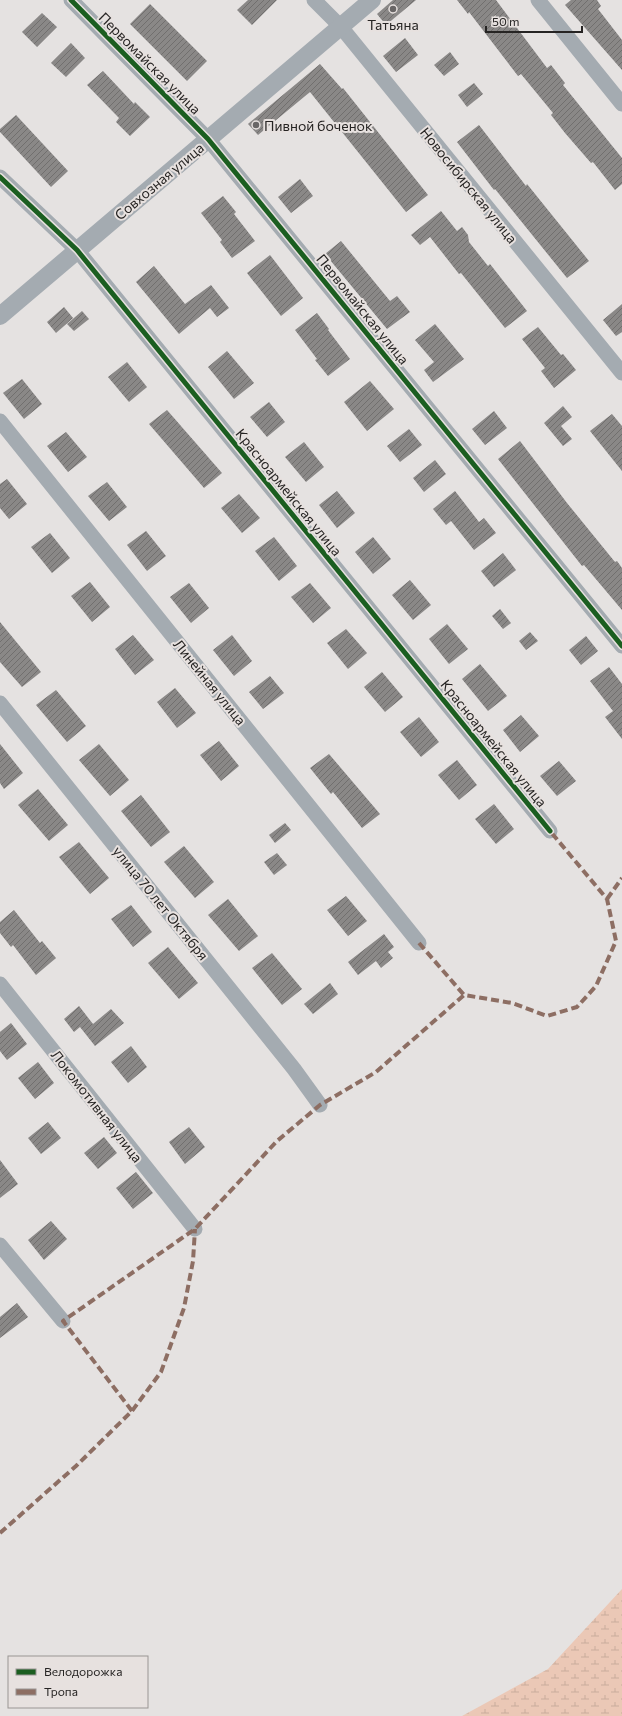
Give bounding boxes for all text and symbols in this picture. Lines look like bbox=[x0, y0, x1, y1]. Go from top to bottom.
marker: Татьяна bbox=[388, 4, 398, 14]
scale bar bbox=[486, 8, 582, 34]
street label: Первомайская улица bbox=[96, 9, 204, 117]
text: 50 m bbox=[492, 14, 520, 28]
place label: Татьяна bbox=[367, 16, 419, 33]
place label: Пивной боченок bbox=[264, 117, 373, 134]
marker: Пивной боченок bbox=[251, 120, 261, 130]
street label: Новосибирская улица bbox=[417, 124, 521, 246]
street label: Совхозная улица bbox=[111, 139, 207, 223]
street label: Первомайская улица bbox=[313, 250, 413, 368]
street label: Красноармейская улица bbox=[232, 425, 346, 559]
street label: Линейная улица bbox=[170, 636, 250, 728]
street label: Красноармейская улица bbox=[437, 676, 551, 810]
street label: улица 70 лет Октября bbox=[110, 843, 212, 963]
street label: Локомотивная улица bbox=[48, 1046, 146, 1166]
legend bbox=[8, 1656, 148, 1708]
text: Велодорожка bbox=[44, 1664, 122, 1678]
text: Тропа bbox=[44, 1684, 78, 1698]

